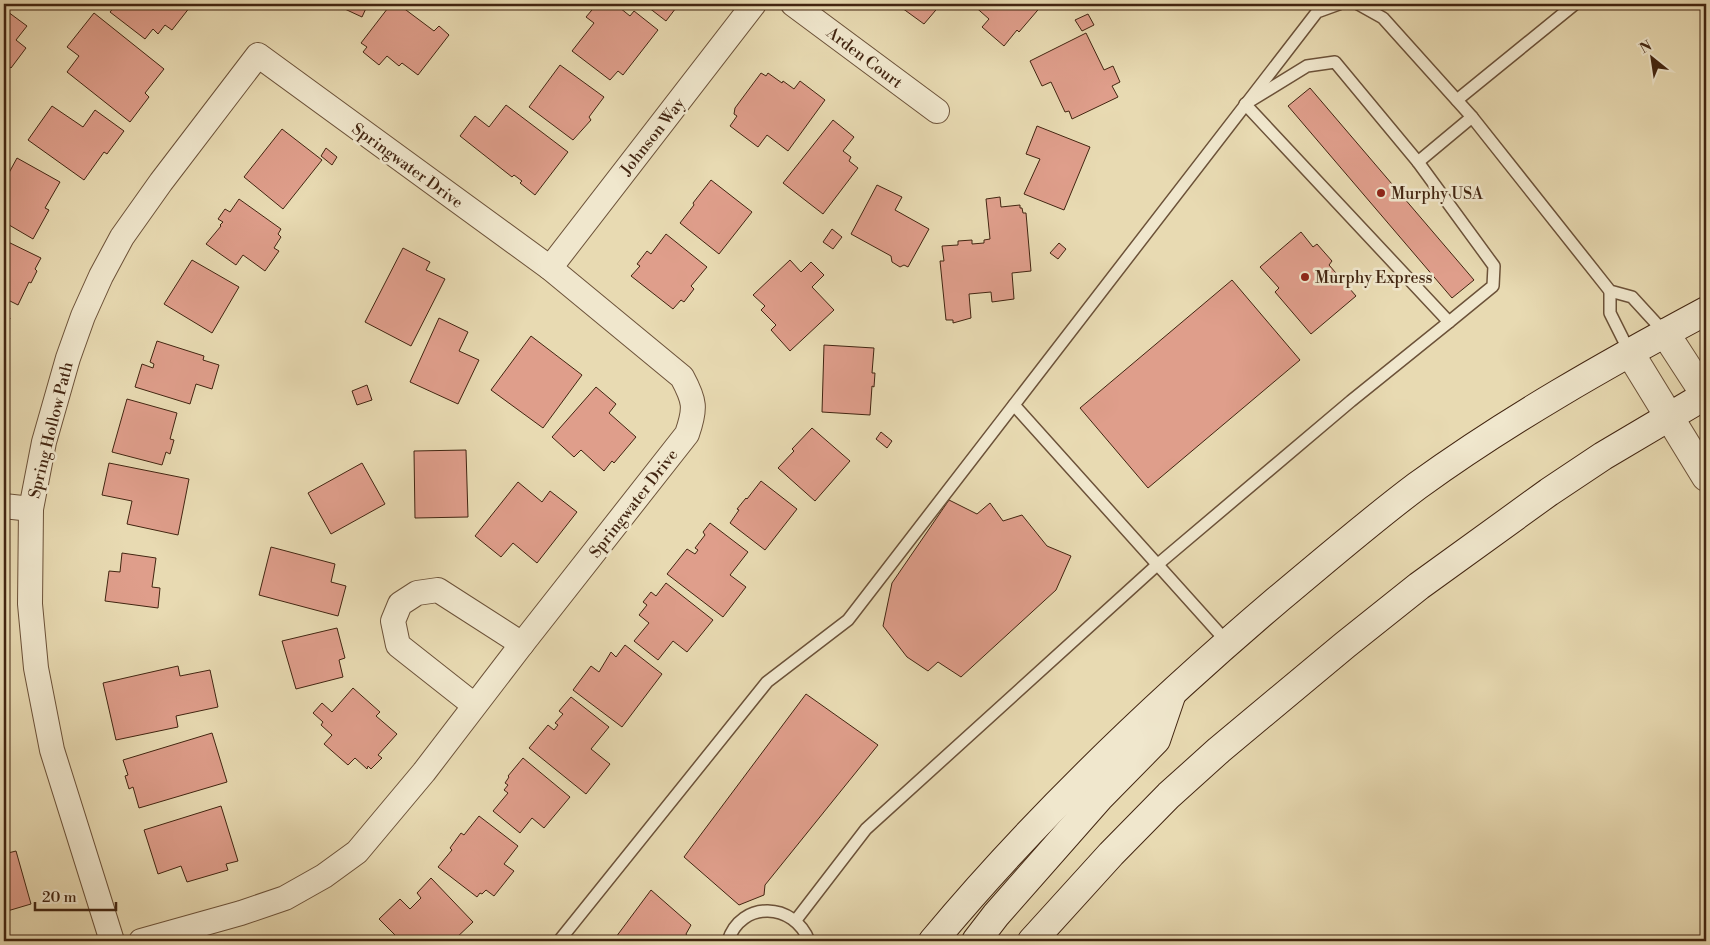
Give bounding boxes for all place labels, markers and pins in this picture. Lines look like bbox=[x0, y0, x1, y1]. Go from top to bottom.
place label: Murphy USA bbox=[1391, 184, 1484, 204]
marker: Murphy USA bbox=[1375, 187, 1387, 199]
place label: Murphy Express bbox=[1315, 268, 1433, 288]
marker: Murphy Express bbox=[1299, 271, 1311, 283]

